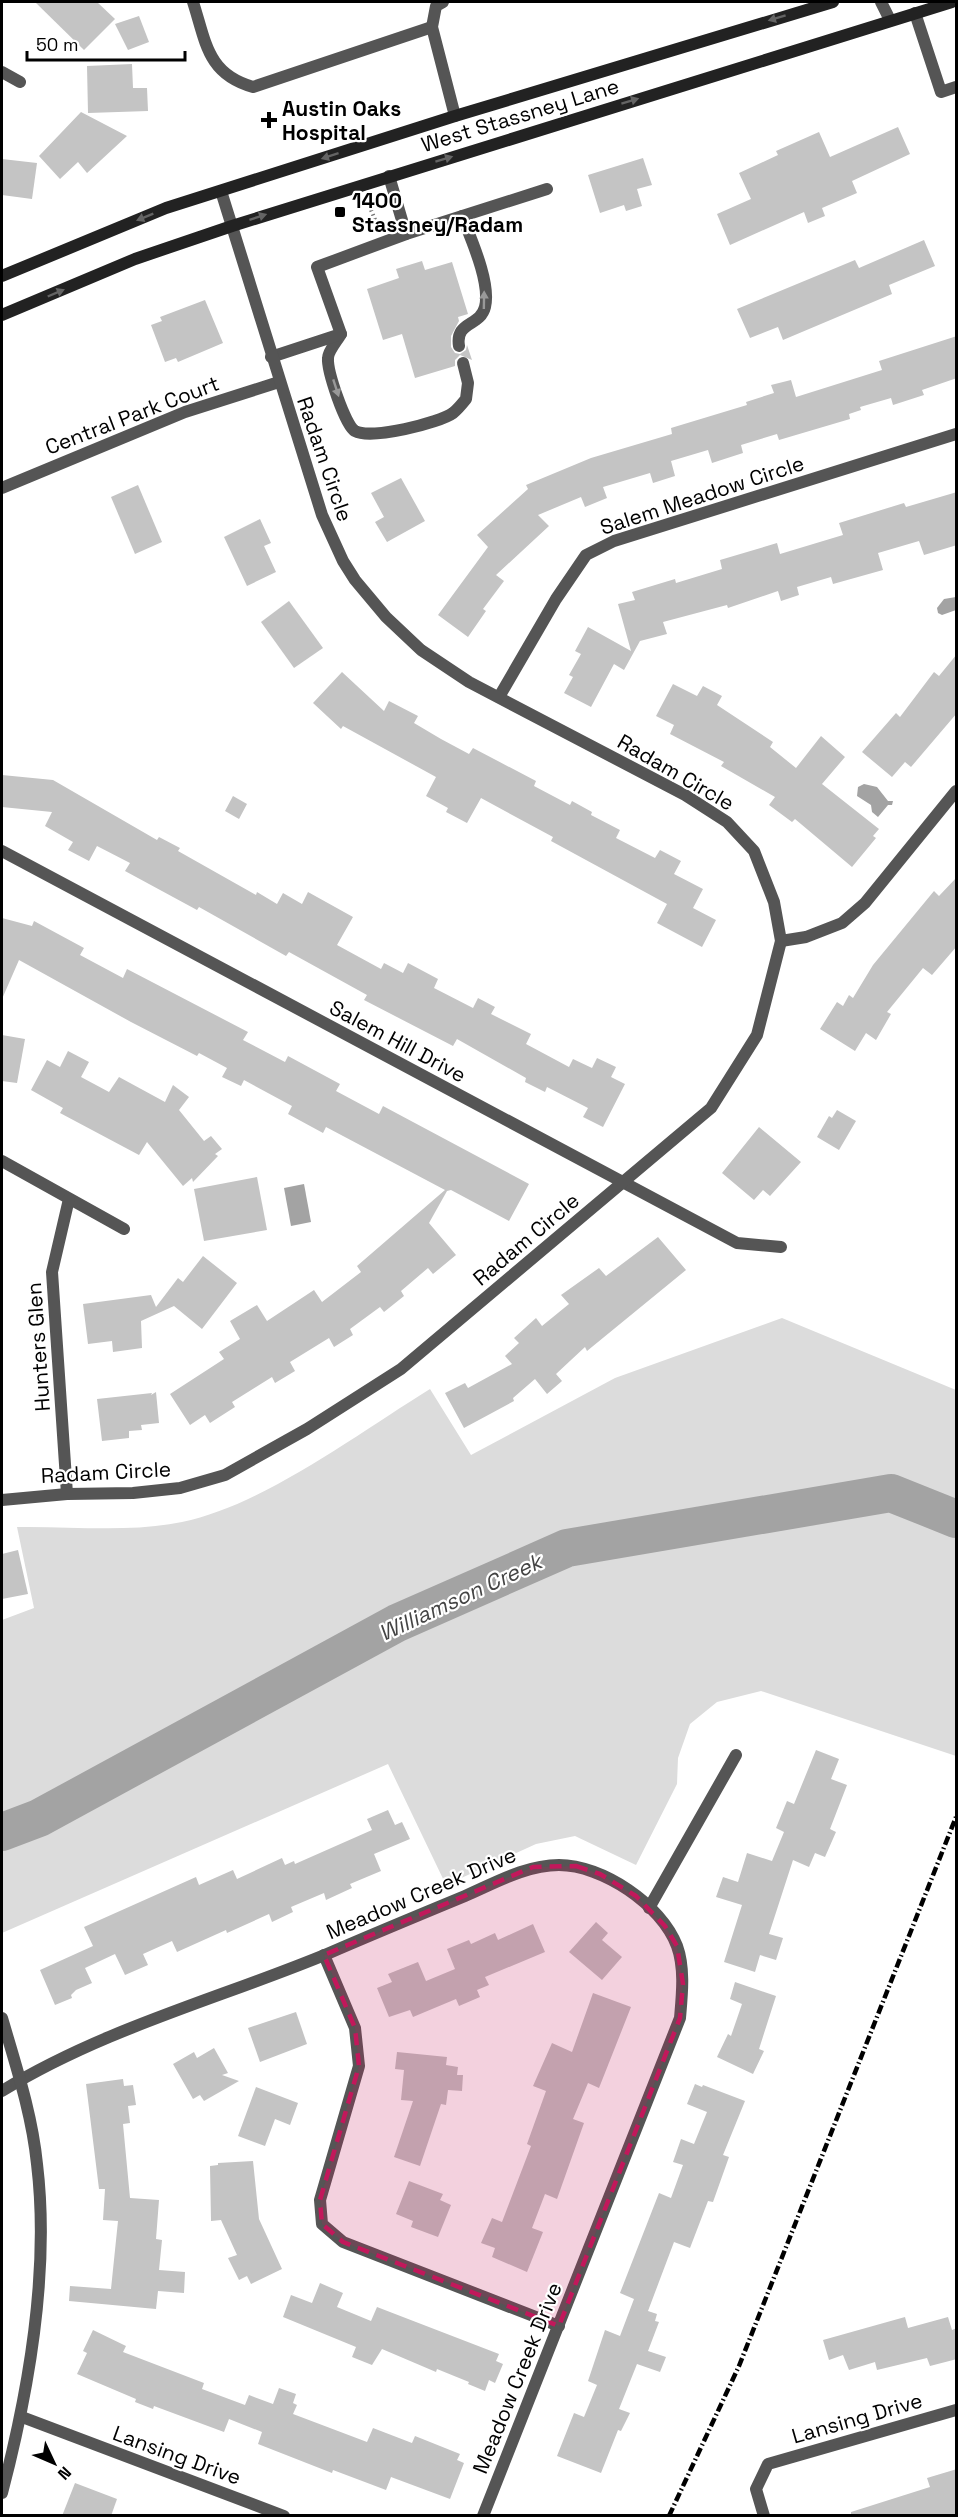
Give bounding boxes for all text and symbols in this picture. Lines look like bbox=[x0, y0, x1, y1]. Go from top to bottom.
one-way arrow bbox=[768, 14, 786, 23]
scale bar bbox=[27, 24, 184, 62]
text: 50 m bbox=[36, 33, 78, 56]
street label: West Stassney Lane bbox=[418, 72, 622, 158]
place label: Austin Oaks Hospital bbox=[282, 95, 401, 146]
one-way arrow bbox=[621, 96, 639, 105]
marker: Austin Oaks Hospital bbox=[260, 111, 278, 129]
one-way arrow bbox=[321, 152, 339, 162]
one-way arrow bbox=[435, 154, 453, 163]
place label: 1400 Stassney/Radam bbox=[352, 187, 523, 238]
marker: 1400 Stassney/Radam bbox=[333, 205, 347, 219]
one-way arrow bbox=[135, 212, 153, 222]
one-way arrow bbox=[249, 212, 267, 222]
one-way arrow bbox=[47, 288, 65, 298]
one-way arrow bbox=[479, 290, 489, 309]
street label: Central Park Court bbox=[41, 369, 223, 461]
one-way arrow bbox=[331, 379, 341, 397]
street label: Radam Circle bbox=[291, 393, 359, 525]
street label: Salem Meadow Circle bbox=[596, 449, 808, 541]
street label: Radam Circle bbox=[613, 728, 739, 816]
street label: Salem Hill Drive bbox=[325, 994, 471, 1088]
street label: Radam Circle bbox=[467, 1187, 585, 1291]
street label: Hunters Glen bbox=[20, 1282, 56, 1412]
street label: Radam Circle bbox=[40, 1455, 172, 1489]
water label: Williamson Creek bbox=[374, 1546, 548, 1647]
street label: Meadow Creek Drive bbox=[322, 1841, 520, 1945]
street label: Meadow Creek Drive bbox=[466, 2278, 568, 2478]
street label: Lansing Drive bbox=[789, 2386, 925, 2450]
street label: Lansing Drive bbox=[109, 2419, 245, 2491]
north arrow bbox=[24, 2433, 84, 2493]
text: N bbox=[53, 2462, 76, 2484]

